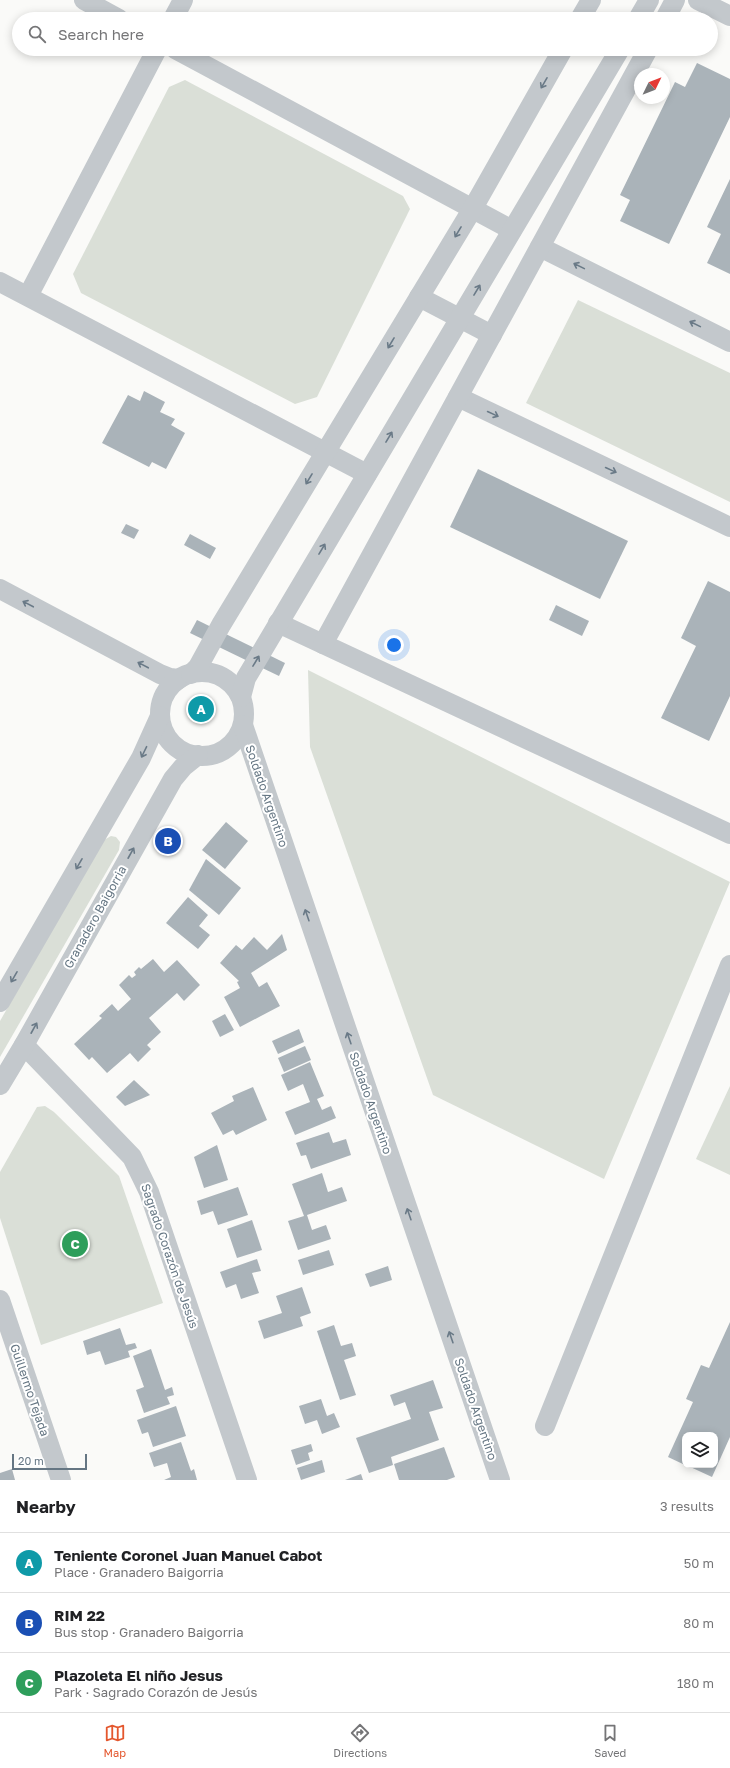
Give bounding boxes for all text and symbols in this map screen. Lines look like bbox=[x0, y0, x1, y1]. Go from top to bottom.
search box bbox=[12, 12, 718, 56]
icon: search bbox=[26, 23, 48, 45]
text: Search here bbox=[58, 25, 144, 43]
north arrow bbox=[634, 68, 670, 104]
one-way arrow bbox=[539, 77, 547, 89]
one-way arrow bbox=[454, 226, 462, 238]
one-way arrow bbox=[573, 262, 585, 270]
one-way arrow bbox=[473, 284, 481, 296]
one-way arrow bbox=[689, 320, 701, 328]
one-way arrow bbox=[387, 337, 395, 348]
one-way arrow bbox=[487, 411, 499, 418]
one-way arrow bbox=[385, 431, 393, 443]
one-way arrow bbox=[604, 467, 616, 474]
one-way arrow bbox=[305, 473, 313, 484]
one-way arrow bbox=[319, 543, 327, 555]
one-way arrow bbox=[22, 599, 34, 607]
your location bbox=[384, 635, 404, 655]
one-way arrow bbox=[252, 655, 260, 667]
one-way arrow bbox=[137, 661, 149, 668]
pin: A bbox=[188, 694, 214, 724]
street label: Soldado Argentino bbox=[242, 743, 292, 849]
one-way arrow bbox=[140, 745, 147, 757]
pin: B bbox=[155, 826, 181, 856]
one-way arrow bbox=[127, 847, 135, 859]
one-way arrow bbox=[75, 858, 83, 870]
street label: Granadero Baigorria bbox=[61, 863, 129, 971]
one-way arrow bbox=[303, 908, 310, 921]
one-way arrow bbox=[10, 971, 18, 983]
one-way arrow bbox=[31, 1022, 38, 1034]
one-way arrow bbox=[345, 1032, 352, 1045]
street label: Soldado Argentino bbox=[346, 1050, 396, 1156]
street label: Sagrado Corazón de Jesús bbox=[138, 1182, 202, 1330]
one-way arrow bbox=[405, 1208, 412, 1221]
pin: C bbox=[62, 1229, 88, 1259]
one-way arrow bbox=[447, 1331, 454, 1344]
street label: Guillermo Tejada bbox=[7, 1342, 53, 1438]
street label: Soldado Argentino bbox=[451, 1356, 501, 1462]
map controls bbox=[682, 1432, 718, 1468]
button: layers bbox=[682, 1432, 718, 1468]
scale bar bbox=[12, 1452, 87, 1471]
text: 20 m bbox=[18, 1454, 44, 1467]
text: Nearby bbox=[16, 1496, 76, 1517]
text: 3 results bbox=[660, 1498, 714, 1514]
text: Teniente Coronel Juan Manuel Cabot bbox=[54, 1546, 322, 1564]
text: A bbox=[24, 1555, 34, 1571]
text: 50 m bbox=[684, 1555, 714, 1571]
text: Place · Granadero Baigorria bbox=[54, 1564, 224, 1580]
text: RIM 22 bbox=[54, 1606, 105, 1624]
text: B bbox=[24, 1615, 34, 1631]
text: 80 m bbox=[683, 1615, 714, 1631]
text: Bus stop · Granadero Baigorria bbox=[54, 1624, 244, 1640]
text: Plazoleta El niño Jesus bbox=[54, 1666, 223, 1684]
text: C bbox=[24, 1675, 34, 1691]
text: 180 m bbox=[677, 1675, 714, 1691]
text: Park · Sagrado Corazón de Jesús bbox=[54, 1684, 257, 1700]
tab: Map bbox=[104, 1722, 126, 1759]
tab: Directions bbox=[333, 1722, 387, 1759]
tab: Saved bbox=[594, 1722, 626, 1759]

